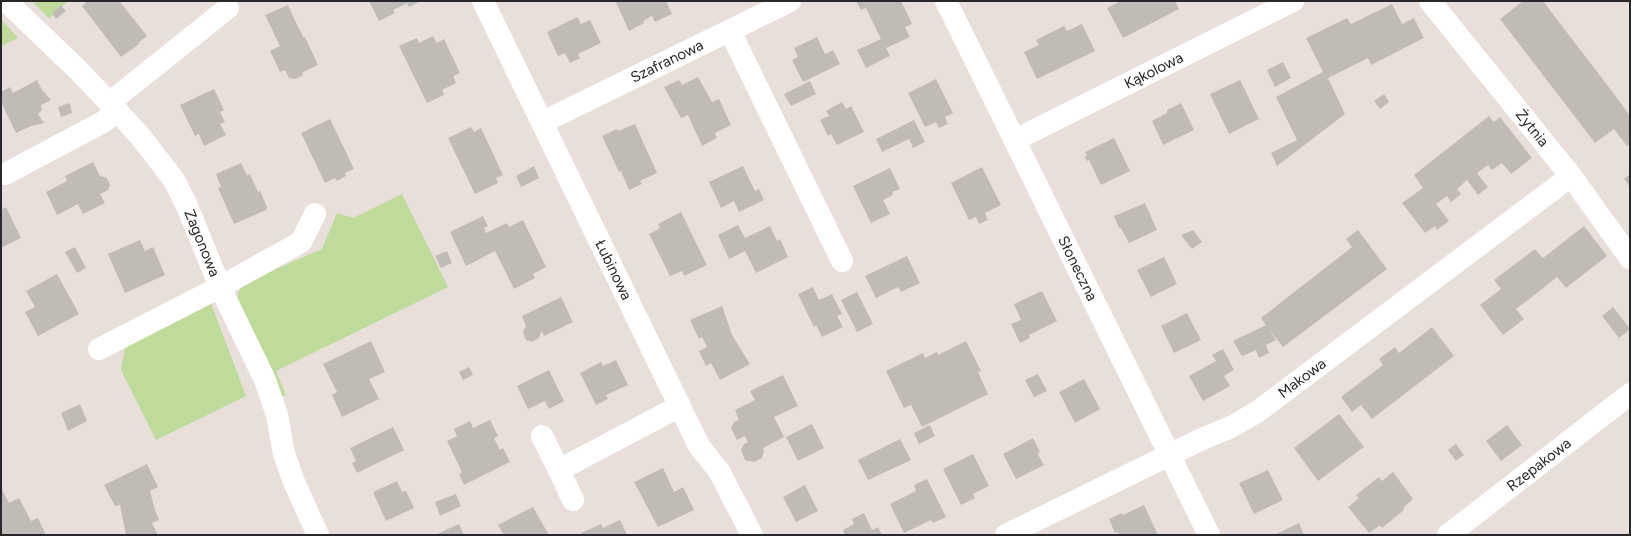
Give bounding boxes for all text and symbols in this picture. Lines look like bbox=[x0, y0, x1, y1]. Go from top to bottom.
street label: Szafranowa bbox=[628, 36, 706, 87]
street label: Kąkolowa bbox=[1121, 48, 1186, 93]
street label: Żytnia bbox=[1512, 106, 1553, 150]
street label: Zagonowa bbox=[180, 207, 224, 279]
street label: Słoneczna bbox=[1054, 233, 1101, 304]
street label: Łubinowa bbox=[591, 237, 636, 303]
street label: Makowa bbox=[1275, 354, 1330, 402]
street label: Rzepakowa bbox=[1503, 434, 1575, 495]

